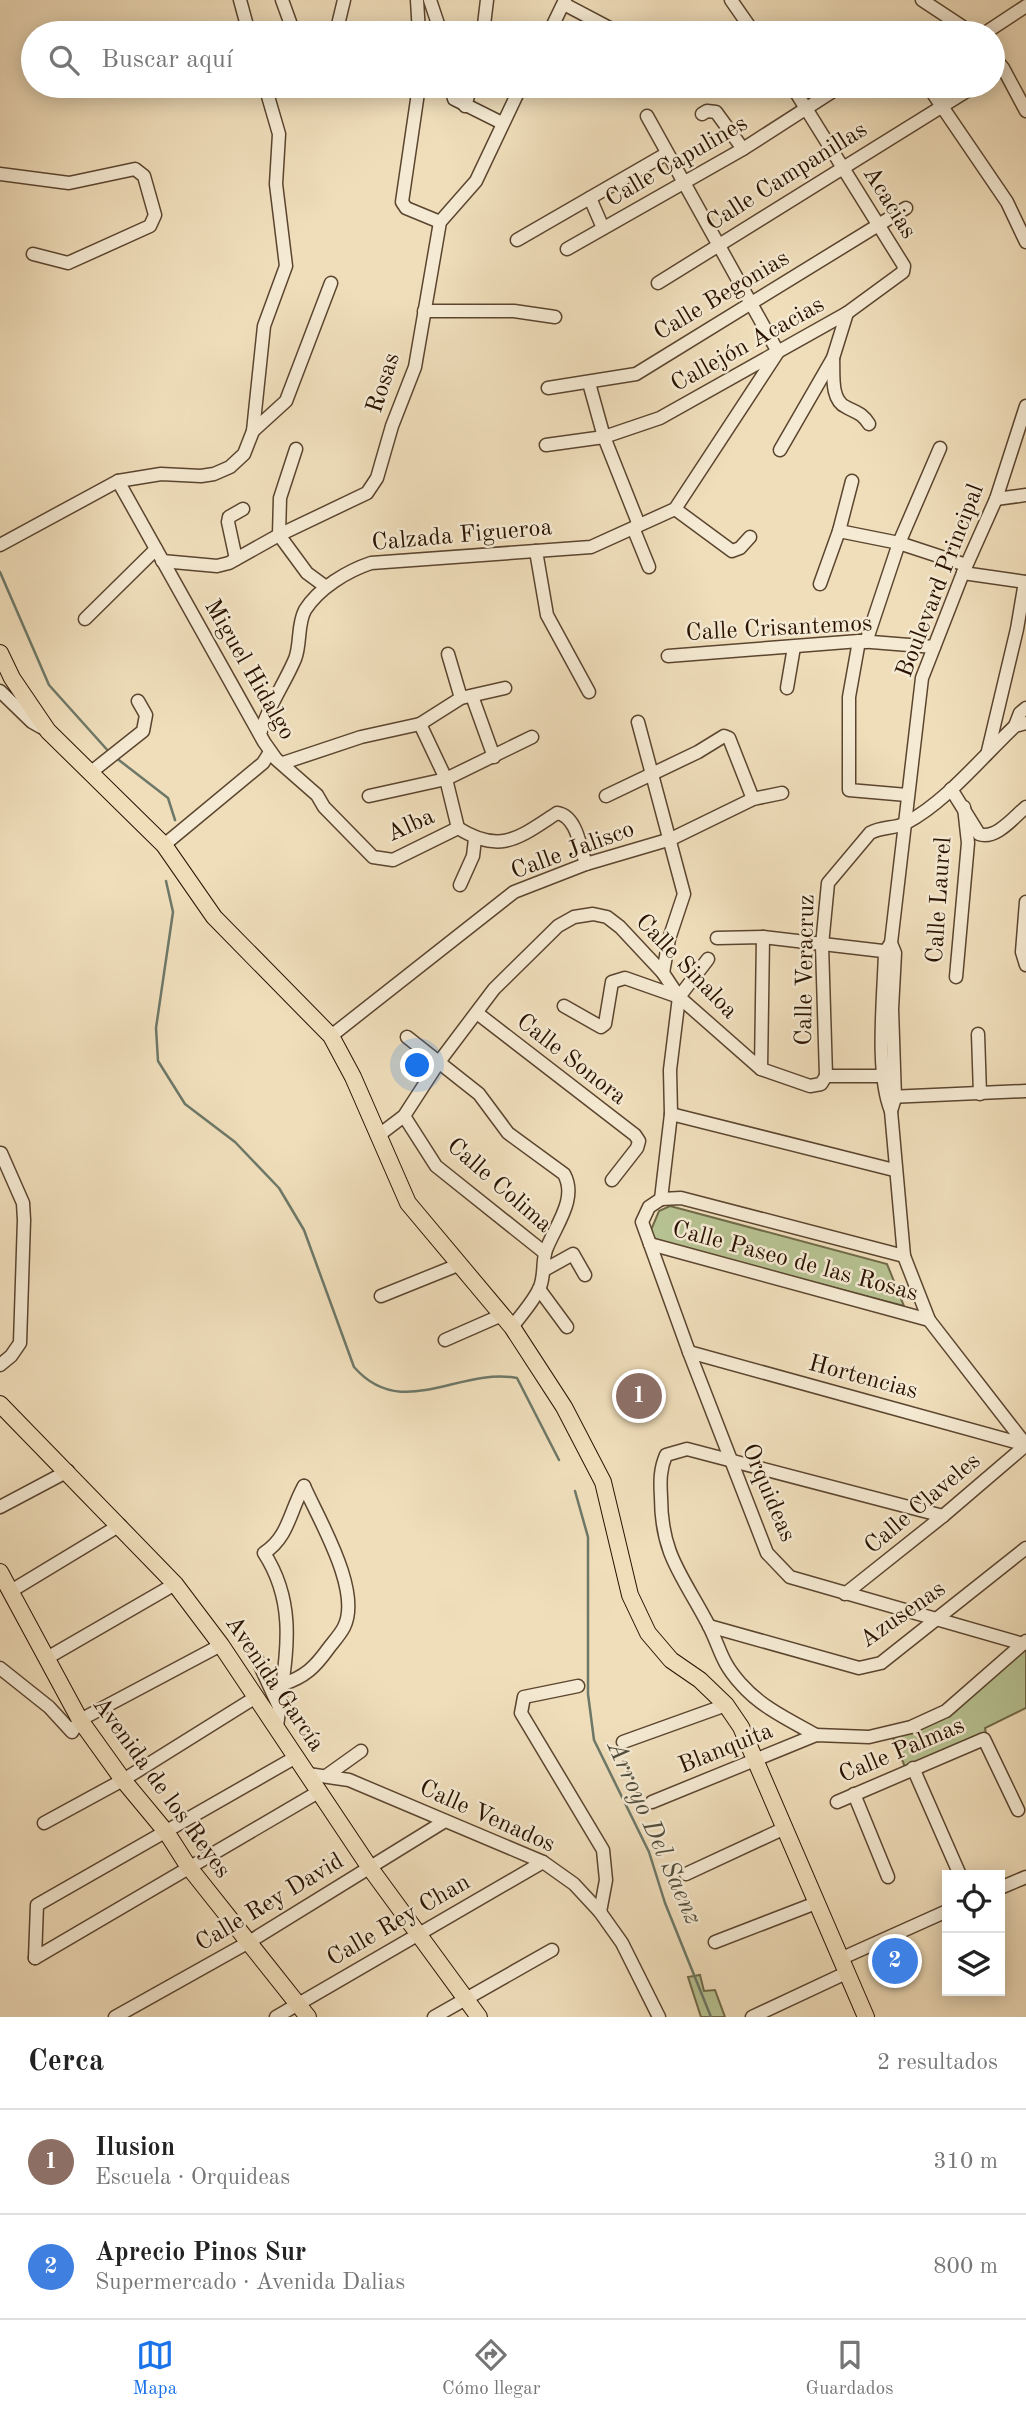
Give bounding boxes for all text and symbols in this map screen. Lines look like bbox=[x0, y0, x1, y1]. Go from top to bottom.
search box bbox=[21, 21, 1005, 98]
icon: search bbox=[45, 41, 83, 79]
text: Buscar aquí bbox=[101, 47, 233, 73]
street label: Calle Capulines bbox=[602, 112, 752, 212]
street label: Calle Campanillas bbox=[702, 118, 872, 236]
street label: Acacias bbox=[858, 163, 920, 243]
street label: Calle Begonias bbox=[650, 246, 794, 346]
street label: Callejón Acacias bbox=[667, 293, 829, 397]
street label: Rosas bbox=[363, 350, 405, 416]
street label: Boulevard Principal bbox=[893, 481, 989, 681]
street label: Calzada Figueroa bbox=[371, 516, 553, 556]
street label: Miguel Hidalgo bbox=[199, 596, 299, 744]
street label: Calle Crisantemos bbox=[685, 612, 873, 646]
street label: Alba bbox=[384, 805, 438, 847]
street label: Calle Jalisco bbox=[508, 818, 638, 884]
street label: Calle Laurel bbox=[924, 836, 956, 964]
street label: Calle Veracruz bbox=[793, 894, 819, 1046]
street label: Calle Sinaloa bbox=[630, 910, 742, 1024]
street label: Calle Sonora bbox=[512, 1010, 631, 1110]
your location bbox=[400, 1048, 434, 1082]
street label: Calle Colima bbox=[442, 1134, 556, 1238]
street label: Calle Paseo de las Rosas bbox=[670, 1218, 920, 1306]
street label: Hortencias bbox=[806, 1352, 920, 1404]
pin: 1 bbox=[616, 1370, 662, 1422]
street label: Orquideas bbox=[737, 1441, 799, 1545]
street label: Calle Claveles bbox=[861, 1449, 985, 1559]
street label: Azusenas bbox=[856, 1577, 950, 1653]
street label: Avenida García bbox=[220, 1612, 328, 1756]
street label: Avenida de los Reyes bbox=[88, 1693, 234, 1883]
street label: Calle Palmas bbox=[836, 1714, 968, 1788]
street label: Blanquita bbox=[675, 1719, 777, 1779]
water label: Arroyo Del Saenz bbox=[601, 1735, 706, 1929]
street label: Calle Venados bbox=[416, 1776, 558, 1858]
street label: Calle Rey David bbox=[192, 1849, 348, 1957]
map controls bbox=[942, 1870, 1005, 1996]
button: locate bbox=[942, 1870, 1005, 1933]
street label: Calle Rey Chan bbox=[324, 1871, 474, 1971]
button: layers bbox=[942, 1933, 1005, 1996]
pin: 2 bbox=[872, 1935, 918, 1987]
text: Cerca bbox=[28, 2047, 104, 2077]
text: 2 resultados bbox=[877, 2051, 998, 2074]
text: Ilusion bbox=[95, 2135, 175, 2161]
text: 1 bbox=[44, 2150, 58, 2173]
text: 310 m bbox=[933, 2150, 998, 2173]
text: Escuela · Orquideas bbox=[95, 2166, 290, 2189]
text: Aprecio Pinos Sur bbox=[95, 2240, 306, 2266]
text: 2 bbox=[44, 2255, 58, 2278]
text: 800 m bbox=[933, 2255, 998, 2278]
text: Supermercado · Avenida Dalias bbox=[95, 2271, 405, 2294]
tab: Mapa bbox=[133, 2336, 177, 2401]
tab: Cómo llegar bbox=[442, 2336, 541, 2401]
tab: Guardados bbox=[806, 2336, 893, 2401]

